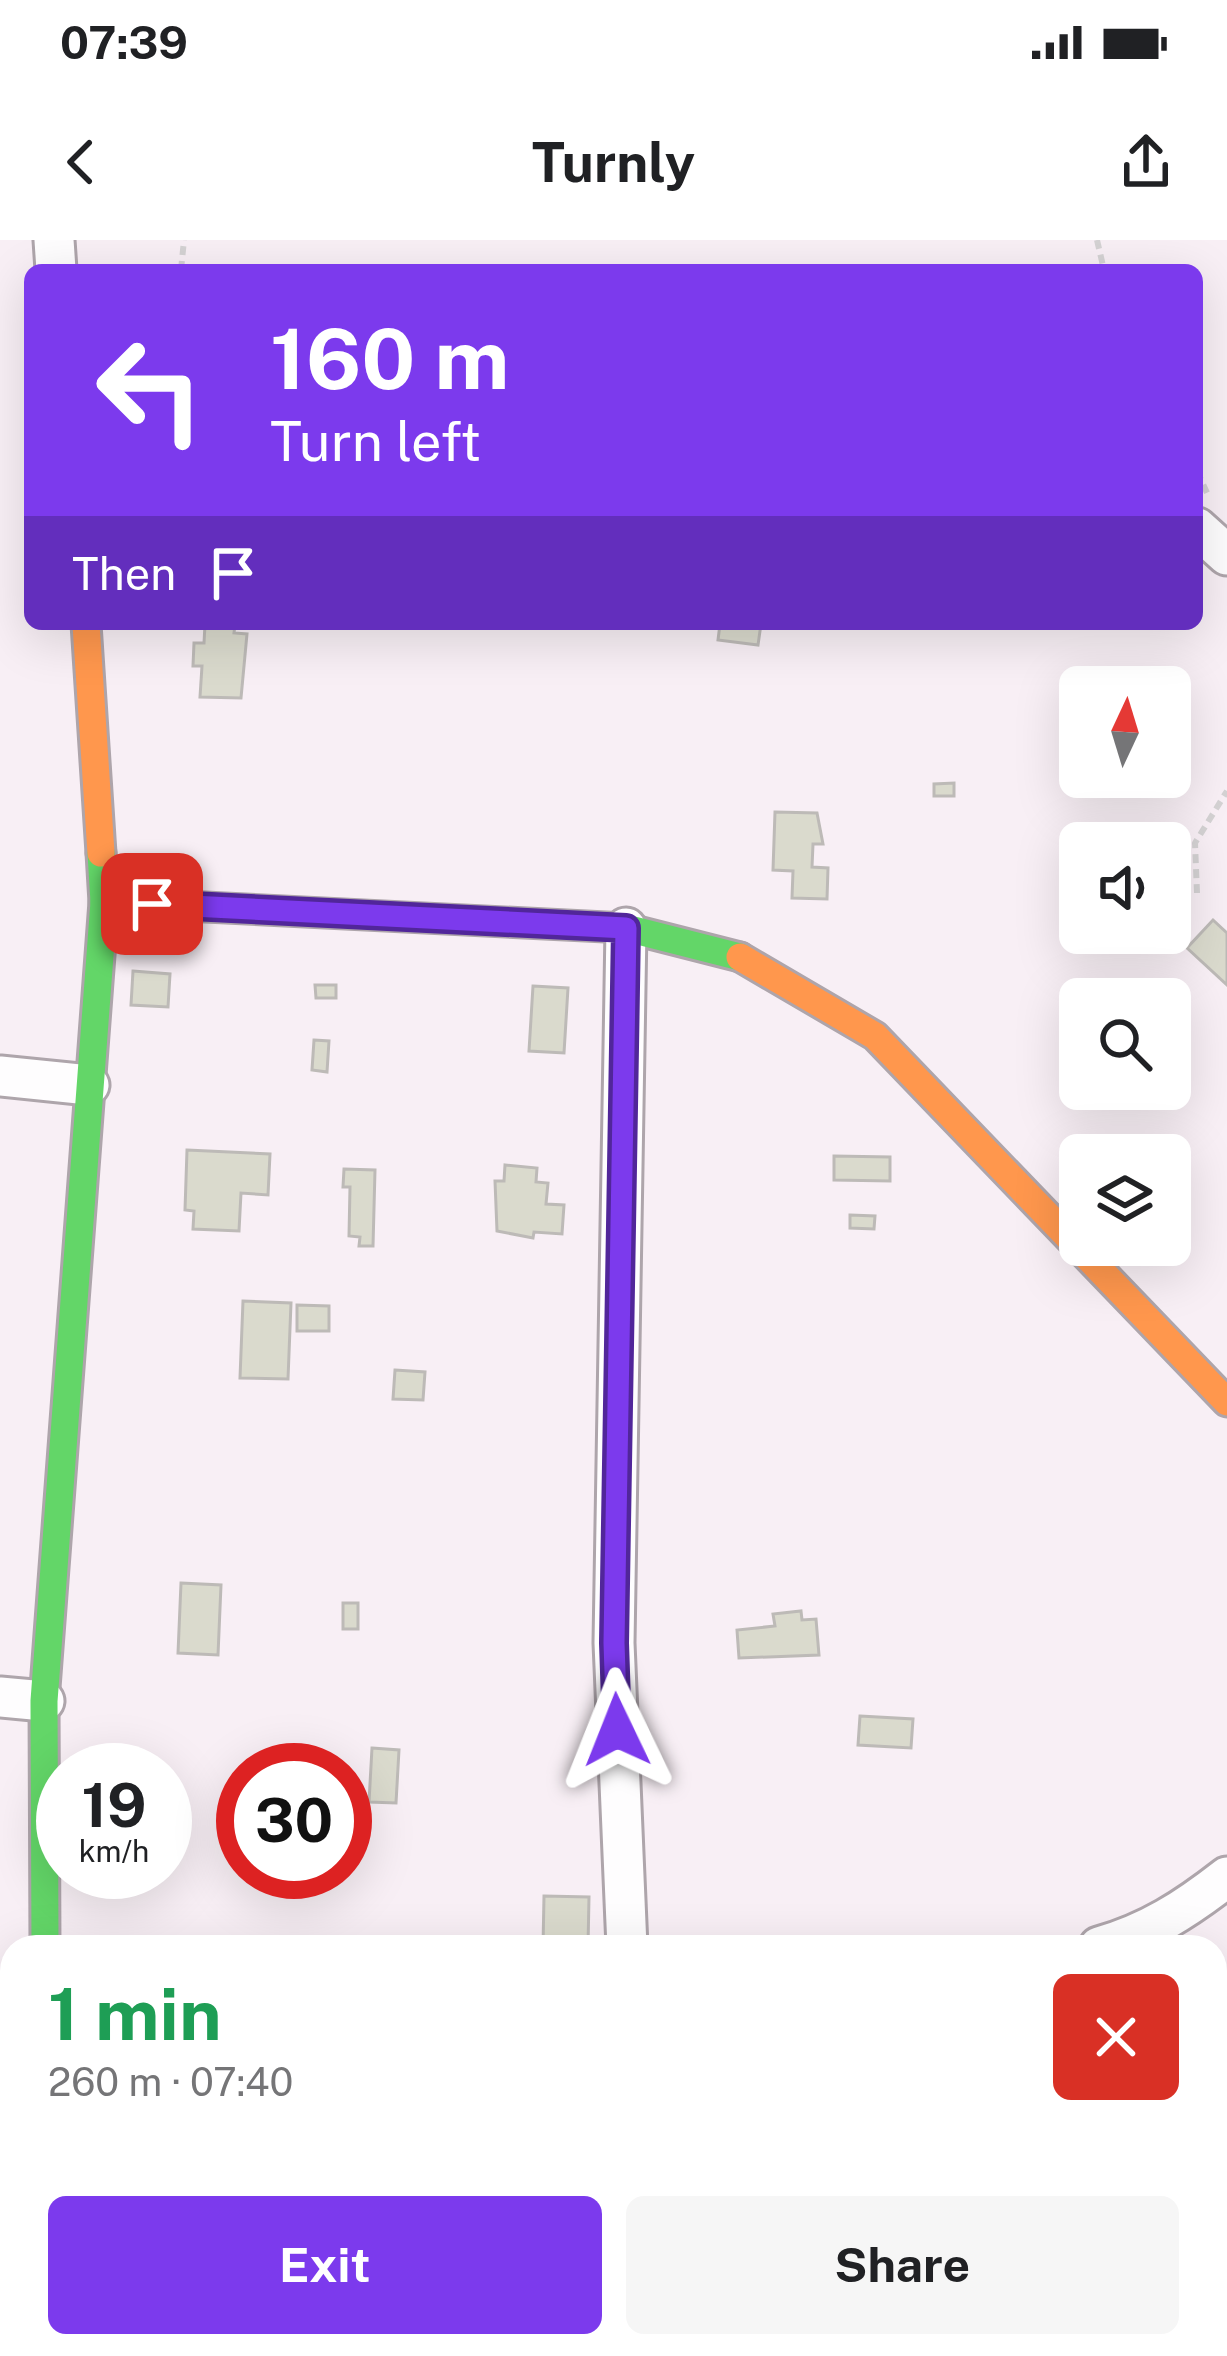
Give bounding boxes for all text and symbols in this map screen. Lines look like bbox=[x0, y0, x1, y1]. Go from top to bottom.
text: 07:39 bbox=[60, 16, 188, 69]
icon: back bbox=[48, 129, 114, 195]
icon: share bbox=[1113, 129, 1179, 195]
text: Turnly bbox=[532, 131, 695, 194]
text: 160 m bbox=[270, 309, 509, 408]
icon: left bbox=[72, 312, 228, 468]
text: Turn left bbox=[270, 410, 481, 473]
icon: arrive bbox=[200, 540, 266, 606]
text: Then bbox=[72, 547, 176, 600]
north arrow bbox=[1059, 666, 1191, 798]
map controls bbox=[1059, 666, 1191, 1266]
button: sound bbox=[1059, 822, 1191, 954]
pin bbox=[101, 853, 203, 955]
icon: arrive bbox=[119, 871, 185, 937]
button: search bbox=[1059, 978, 1191, 1110]
button: layers bbox=[1059, 1134, 1191, 1266]
position arrow bbox=[554, 1667, 680, 1793]
speed limit sign: 30 bbox=[216, 1743, 372, 1899]
text: 19 bbox=[81, 1770, 147, 1841]
text: km/h bbox=[79, 1833, 149, 1869]
text: 1 min bbox=[48, 1972, 222, 2056]
button: close bbox=[1053, 1974, 1179, 2100]
text: 260 m · 07:40 bbox=[48, 2059, 294, 2105]
button: Exit bbox=[48, 2196, 602, 2334]
button: Share bbox=[626, 2196, 1179, 2334]

